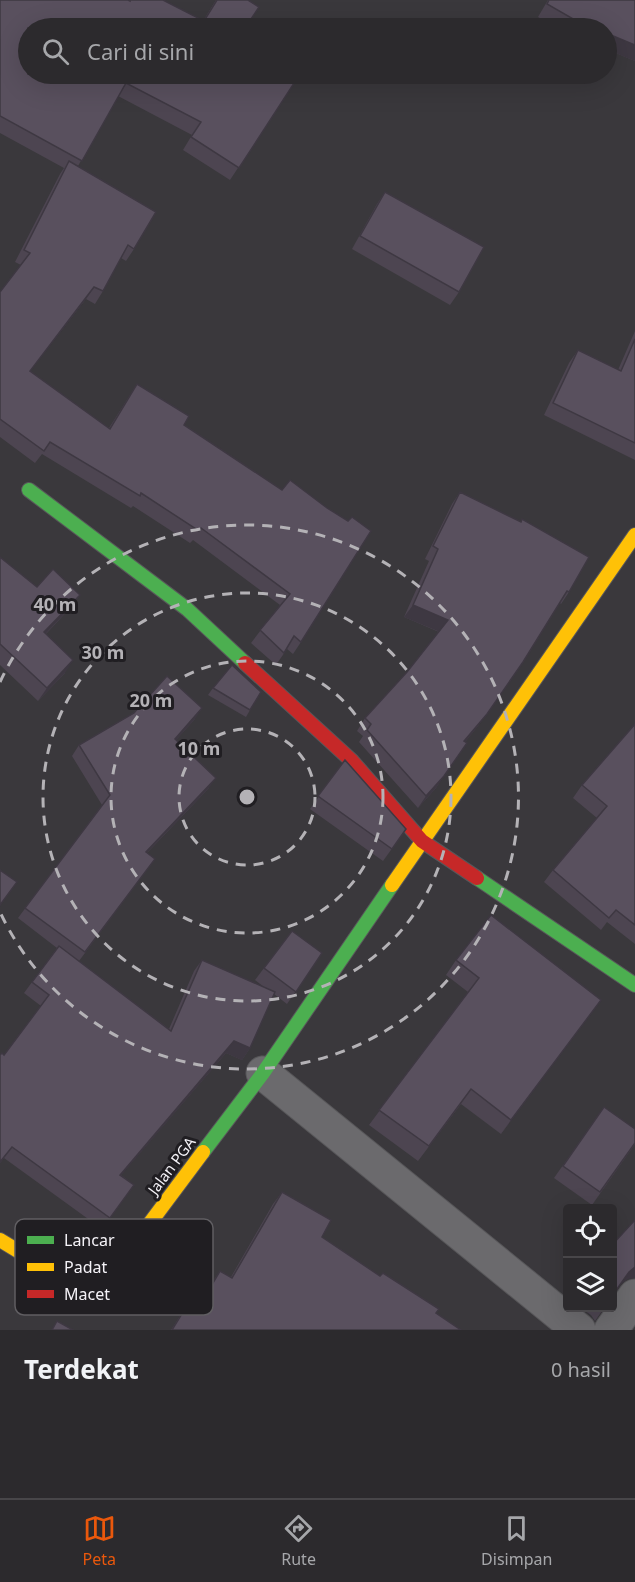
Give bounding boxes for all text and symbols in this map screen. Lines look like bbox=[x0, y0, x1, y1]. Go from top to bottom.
search box bbox=[18, 18, 617, 84]
icon: search bbox=[39, 35, 72, 68]
text: Cari di sini bbox=[87, 36, 194, 66]
text: 40 m bbox=[34, 592, 76, 616]
text: 30 m bbox=[82, 640, 124, 664]
text: 20 m bbox=[130, 688, 172, 712]
text: 10 m bbox=[178, 736, 220, 760]
centre of rings bbox=[237, 787, 257, 807]
street label: Jalan PGA bbox=[142, 1132, 200, 1200]
map controls bbox=[563, 1204, 617, 1312]
button: locate bbox=[563, 1204, 617, 1258]
legend bbox=[15, 1219, 213, 1315]
text: Lancar bbox=[64, 1229, 115, 1251]
text: Padat bbox=[64, 1256, 107, 1278]
button: layers bbox=[563, 1258, 617, 1312]
text: Macet bbox=[64, 1283, 110, 1305]
text: Terdekat bbox=[24, 1351, 139, 1387]
text: 0 hasil bbox=[551, 1356, 611, 1383]
tab: Peta bbox=[83, 1512, 116, 1570]
tab: Rute bbox=[281, 1512, 316, 1570]
tab: Disimpan bbox=[481, 1512, 552, 1570]

